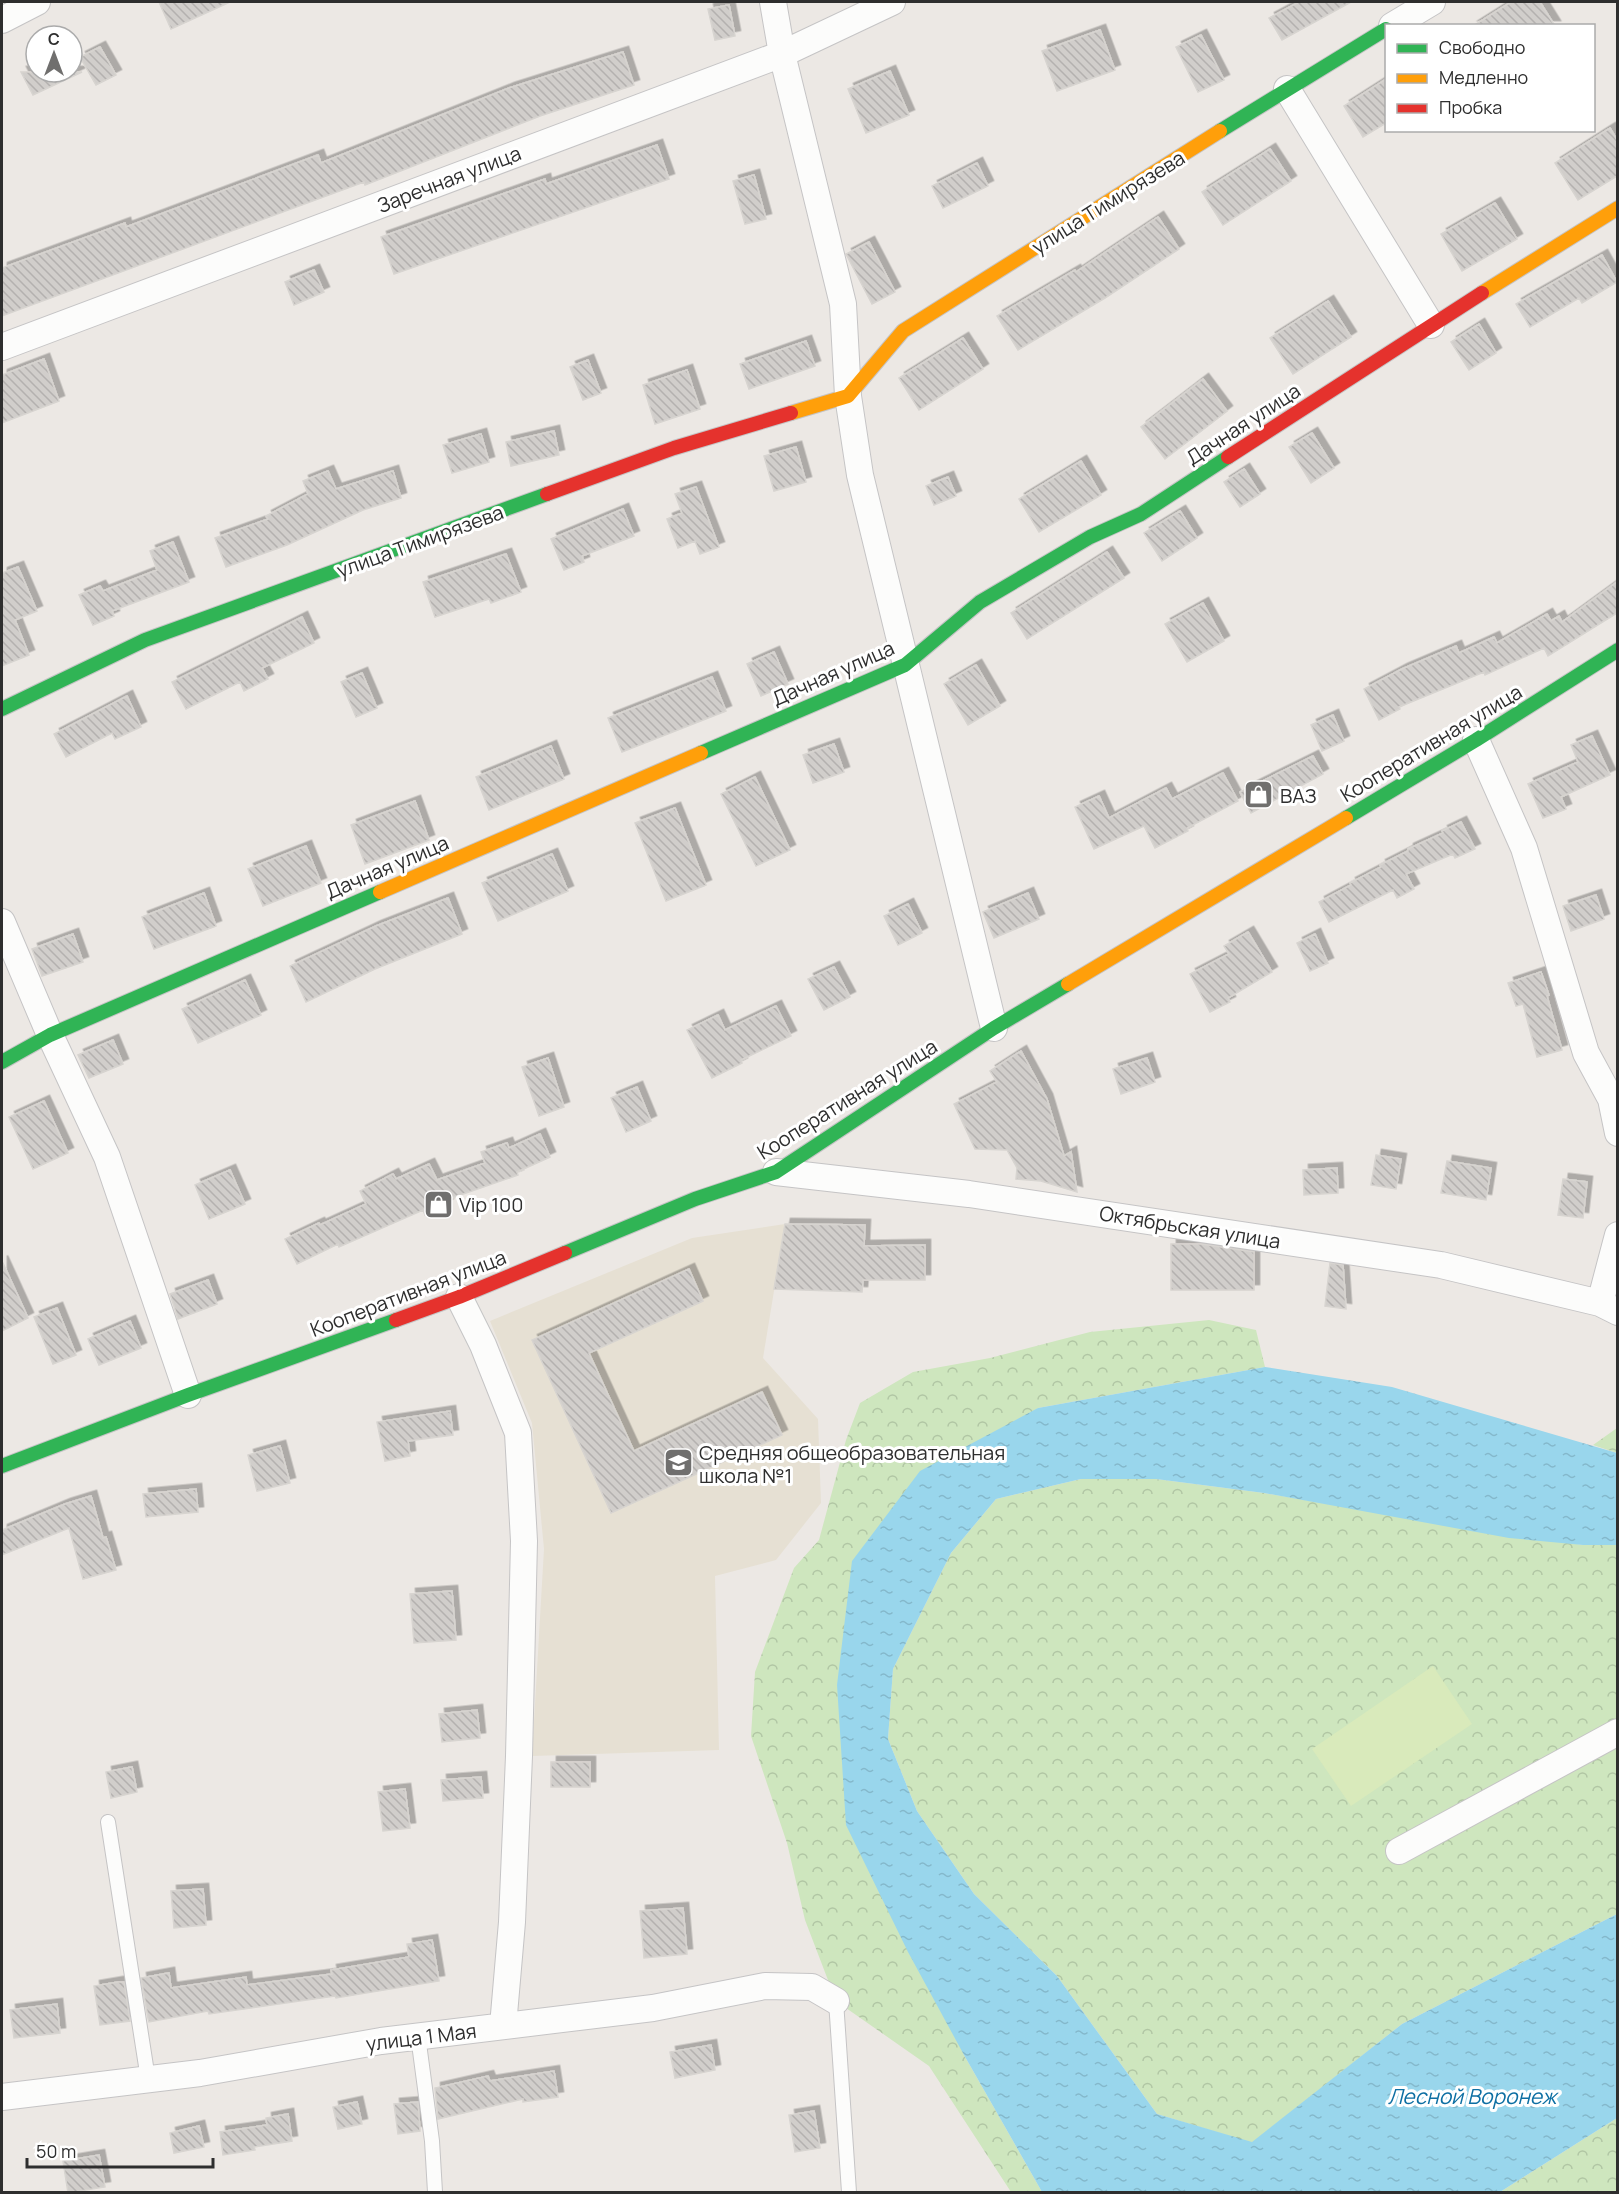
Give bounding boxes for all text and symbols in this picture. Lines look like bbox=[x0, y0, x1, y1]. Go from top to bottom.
north arrow bbox=[24, 24, 84, 84]
legend bbox=[1385, 24, 1595, 132]
text: С bbox=[48, 28, 60, 50]
text: Свободно bbox=[1439, 35, 1525, 59]
text: Медленно bbox=[1439, 65, 1528, 89]
text: Пробка bbox=[1439, 95, 1502, 119]
street label: Заречная улица bbox=[373, 139, 525, 219]
street label: улица Тимирязева bbox=[1026, 144, 1190, 260]
street label: Дачная улица bbox=[1181, 377, 1305, 471]
street label: улица Тимирязева bbox=[333, 498, 507, 584]
street label: Дачная улица bbox=[768, 634, 898, 712]
street label: Кооперативная улица bbox=[1335, 678, 1527, 808]
shop icon: ВАЗ bbox=[1243, 779, 1275, 811]
place label: ВАЗ bbox=[1280, 782, 1317, 809]
street label: Дачная улица bbox=[321, 829, 453, 905]
street label: Кооперативная улица bbox=[752, 1033, 942, 1165]
shop icon: Vip 100 bbox=[422, 1188, 454, 1220]
place label: Vip 100 bbox=[459, 1191, 523, 1218]
street label: Октябрьская улица bbox=[1098, 1199, 1282, 1255]
street label: Кооперативная улица bbox=[306, 1243, 510, 1343]
place label: Средняя общеобразовательная школа №1 bbox=[699, 1439, 1005, 1489]
school or university icon: Средняя общеобразовательная школа №1 bbox=[662, 1447, 694, 1479]
street label: улица 1 Мая bbox=[364, 2017, 478, 2057]
water label: Лесной Воронеж bbox=[1388, 2082, 1560, 2110]
scale bar bbox=[27, 2131, 213, 2169]
text: 50 m bbox=[36, 2139, 76, 2163]

